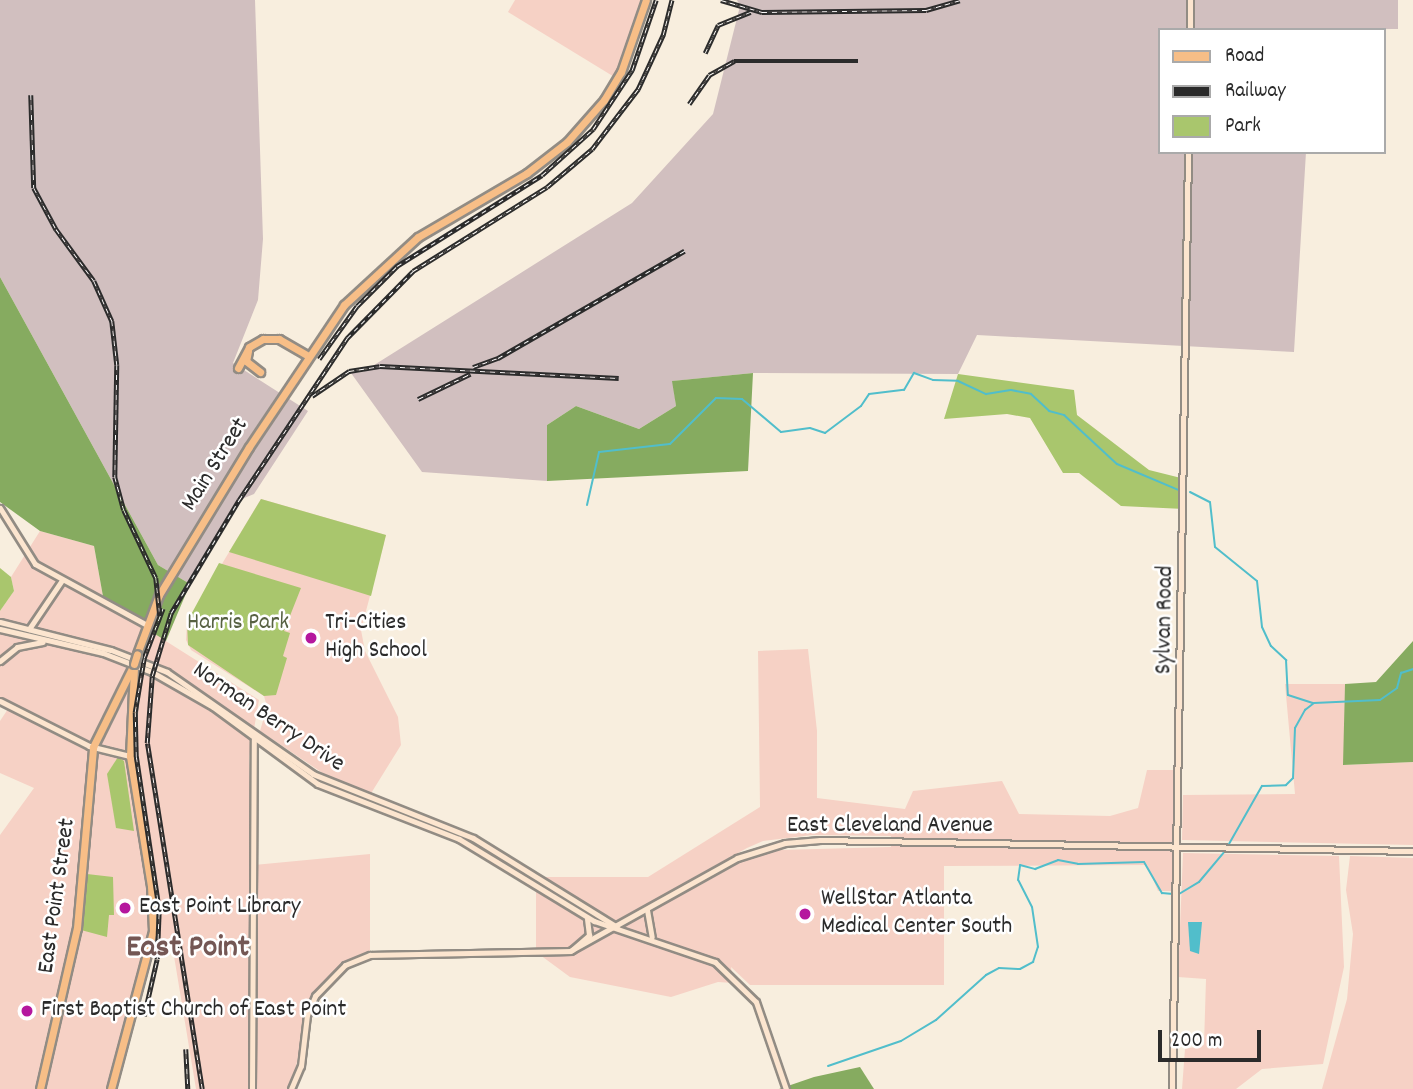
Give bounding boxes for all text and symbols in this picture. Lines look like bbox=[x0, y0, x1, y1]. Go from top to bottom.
legend bbox=[1158, 28, 1385, 154]
text: Road bbox=[1225, 42, 1264, 72]
text: Railway bbox=[1225, 77, 1286, 107]
text: Park bbox=[1225, 112, 1261, 142]
street label: Main Street bbox=[176, 413, 256, 517]
street label: Sylvan Road bbox=[1151, 565, 1181, 675]
park label: Harris Park bbox=[187, 610, 289, 638]
place label: Tri-Cities High School bbox=[325, 610, 427, 666]
marker: Tri-Cities High School bbox=[303, 630, 319, 646]
street label: Norman Berry Drive bbox=[187, 657, 349, 779]
street label: East Cleveland Avenue bbox=[787, 813, 993, 841]
street label: East Point Street bbox=[33, 817, 83, 975]
place label: WellStar Atlanta Medical Center South bbox=[821, 886, 1012, 942]
place label: East Point Library bbox=[139, 894, 300, 922]
marker: East Point Library bbox=[117, 900, 133, 916]
marker: WellStar Atlanta Medical Center South bbox=[795, 904, 815, 924]
district label: East Point bbox=[126, 930, 250, 968]
place label: First Baptist Church of East Point bbox=[41, 997, 346, 1025]
marker: First Baptist Church of East Point bbox=[19, 1003, 35, 1019]
scale bar bbox=[1161, 1016, 1264, 1060]
text: 200 m bbox=[1171, 1027, 1222, 1057]

